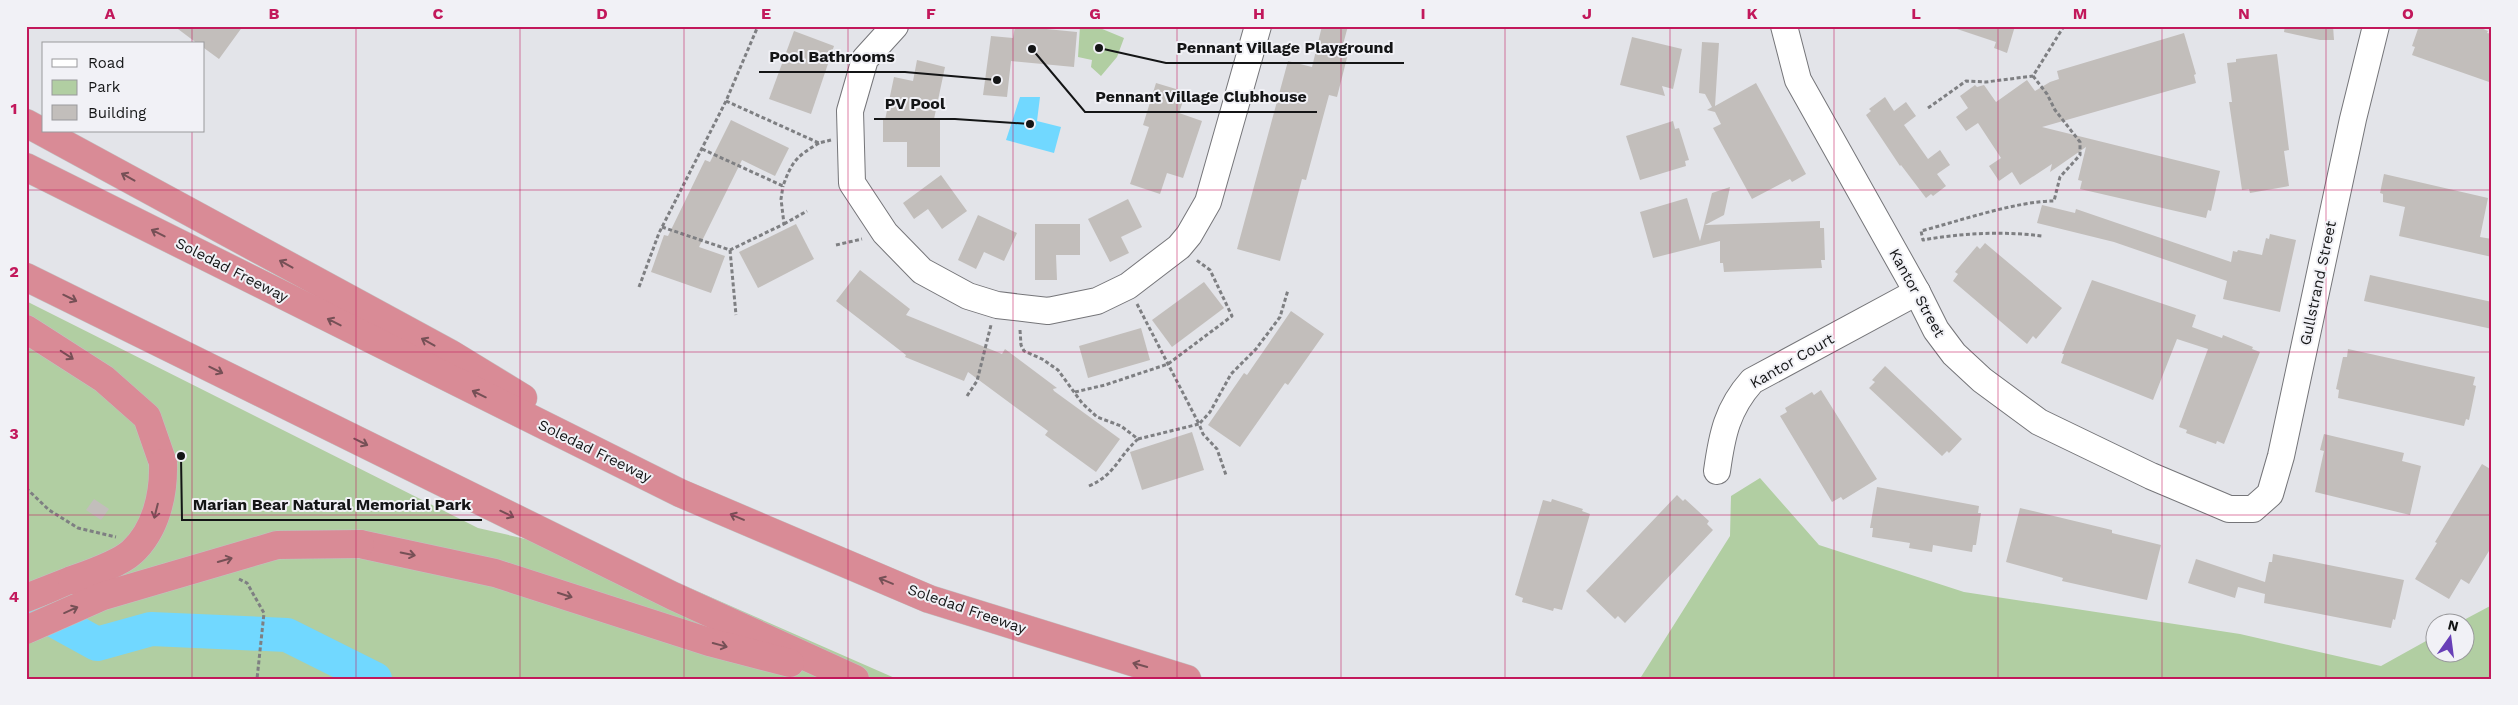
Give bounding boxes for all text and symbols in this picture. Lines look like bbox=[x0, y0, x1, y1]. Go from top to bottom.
text: A bbox=[105, 4, 116, 23]
text: B bbox=[269, 4, 280, 23]
text: C bbox=[433, 4, 444, 23]
text: D bbox=[596, 4, 608, 23]
text: E bbox=[761, 4, 771, 23]
text: F bbox=[926, 4, 936, 23]
text: G bbox=[1089, 4, 1101, 23]
text: H bbox=[1253, 4, 1265, 23]
text: I bbox=[1420, 4, 1426, 23]
text: J bbox=[1582, 4, 1592, 23]
text: K bbox=[1746, 4, 1758, 23]
text: L bbox=[1911, 4, 1921, 23]
text: M bbox=[2073, 4, 2087, 23]
text: N bbox=[2238, 4, 2250, 23]
text: O bbox=[2402, 4, 2414, 23]
callout: Pennant Village Playground bbox=[1166, 32, 1404, 63]
text: Pennant Village Playground bbox=[1176, 38, 1394, 57]
callout: Pool Bathrooms bbox=[759, 41, 905, 72]
legend bbox=[42, 42, 205, 132]
text: Pool Bathrooms bbox=[769, 47, 895, 66]
text: Road bbox=[88, 54, 125, 72]
text: Park bbox=[88, 78, 121, 96]
callout: Pennant Village Clubhouse bbox=[1085, 81, 1317, 112]
text: Pennant Village Clubhouse bbox=[1095, 87, 1307, 106]
callout: PV Pool bbox=[874, 88, 955, 119]
text: PV Pool bbox=[885, 94, 946, 113]
text: 1 bbox=[11, 99, 17, 118]
text: Building bbox=[88, 104, 146, 122]
one-way arrow bbox=[121, 172, 136, 182]
street label: Gullstrand Street bbox=[2296, 218, 2340, 347]
one-way arrow bbox=[150, 228, 165, 238]
street label: Soledad Freeway bbox=[173, 234, 292, 306]
street label: Kantor Street bbox=[1885, 246, 1949, 341]
one-way arrow bbox=[278, 259, 293, 269]
text: 2 bbox=[9, 262, 19, 281]
one-way arrow bbox=[62, 294, 77, 304]
one-way arrow bbox=[327, 317, 342, 326]
street label: Kantor Court bbox=[1747, 329, 1838, 392]
one-way arrow bbox=[421, 337, 436, 347]
one-way arrow bbox=[60, 350, 74, 361]
one-way arrow bbox=[208, 366, 223, 375]
one-way arrow bbox=[472, 389, 487, 399]
street label: Soledad Freeway bbox=[535, 416, 655, 486]
text: 3 bbox=[9, 424, 19, 443]
one-way arrow bbox=[354, 437, 369, 447]
callout: Marian Bear Natural Memorial Park bbox=[182, 489, 482, 520]
text: Marian Bear Natural Memorial Park bbox=[193, 495, 471, 514]
one-way arrow bbox=[151, 502, 160, 518]
one-way arrow bbox=[499, 510, 514, 519]
one-way arrow bbox=[729, 512, 744, 521]
one-way arrow bbox=[400, 550, 416, 559]
one-way arrow bbox=[217, 554, 233, 564]
one-way arrow bbox=[879, 575, 894, 585]
street label: Soledad Freeway bbox=[905, 580, 1029, 638]
text: 4 bbox=[9, 587, 19, 606]
one-way arrow bbox=[557, 591, 573, 601]
one-way arrow bbox=[63, 605, 78, 614]
north arrow bbox=[2426, 612, 2476, 662]
text: N bbox=[2446, 616, 2460, 634]
one-way arrow bbox=[711, 641, 727, 650]
one-way arrow bbox=[1132, 660, 1148, 670]

